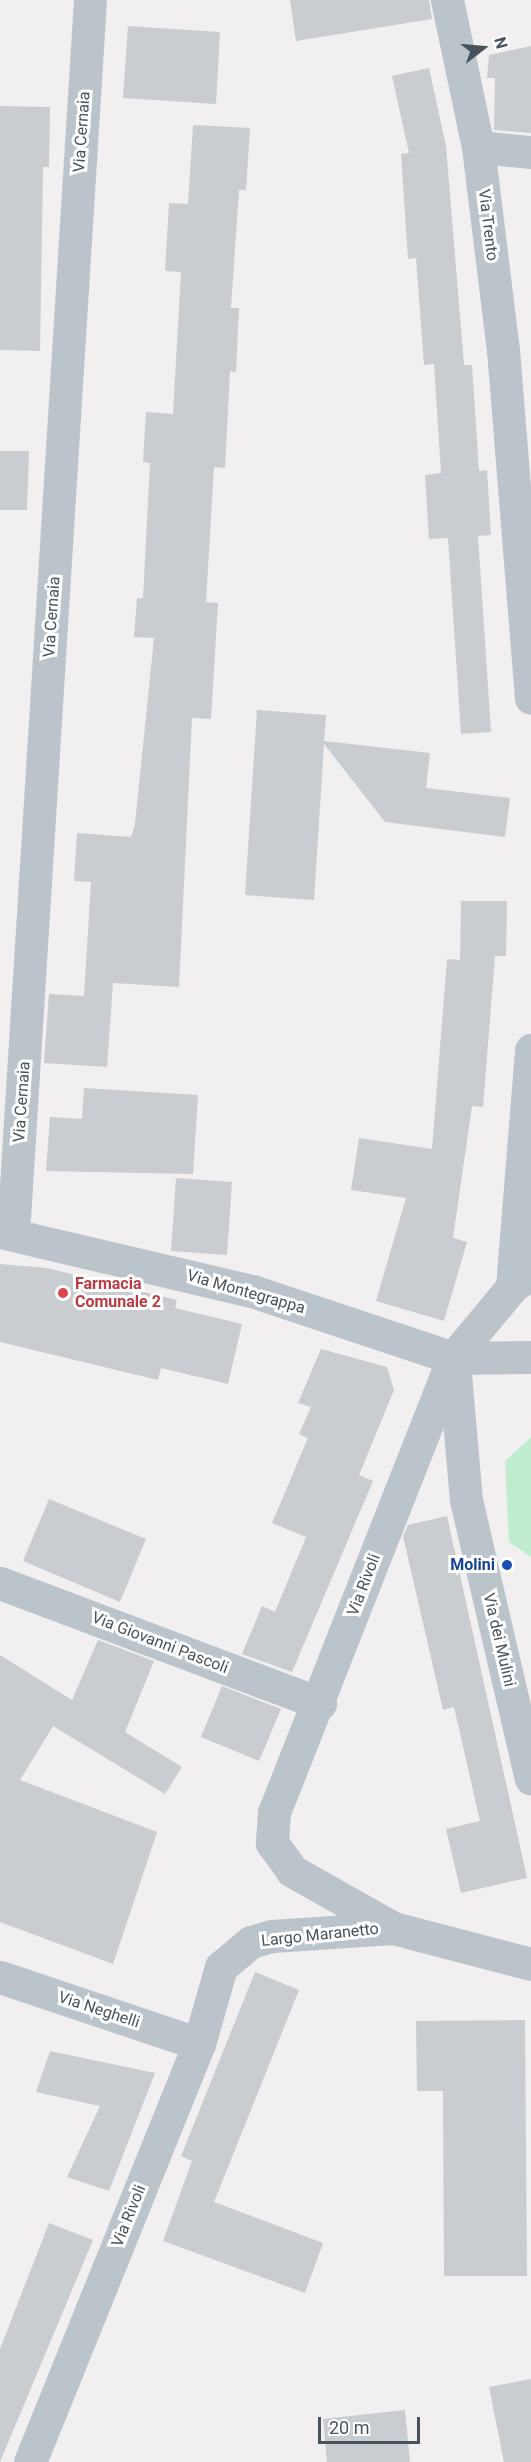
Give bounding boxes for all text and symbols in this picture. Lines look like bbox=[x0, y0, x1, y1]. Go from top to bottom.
north arrow bbox=[453, 18, 513, 78]
text: N bbox=[490, 35, 511, 51]
street label: Via Cernaia bbox=[70, 91, 94, 173]
street label: Via Trento bbox=[474, 188, 502, 262]
street label: Via Cernaia bbox=[40, 576, 64, 658]
street label: Via Cernaia bbox=[10, 1061, 34, 1143]
street label: Via Montegrappa bbox=[185, 1266, 307, 1318]
place label: Farmacia Comunale 2 bbox=[75, 1274, 161, 1312]
marker: Farmacia Comunale 2 bbox=[56, 1286, 70, 1300]
street label: Via Rivoli bbox=[343, 1551, 385, 1619]
place label: Molini bbox=[450, 1555, 495, 1575]
marker: Molini bbox=[500, 1558, 514, 1572]
street label: Via dei Mulini bbox=[479, 1591, 519, 1689]
street label: Via Giovanni Pascoli bbox=[89, 1608, 231, 1678]
street label: Largo Maranetto bbox=[260, 1919, 380, 1951]
street label: Via Neghelli bbox=[56, 1988, 142, 2032]
street label: Via Rivoli bbox=[108, 2182, 150, 2250]
scale bar bbox=[321, 2405, 423, 2443]
text: 20 m bbox=[329, 2417, 369, 2438]

